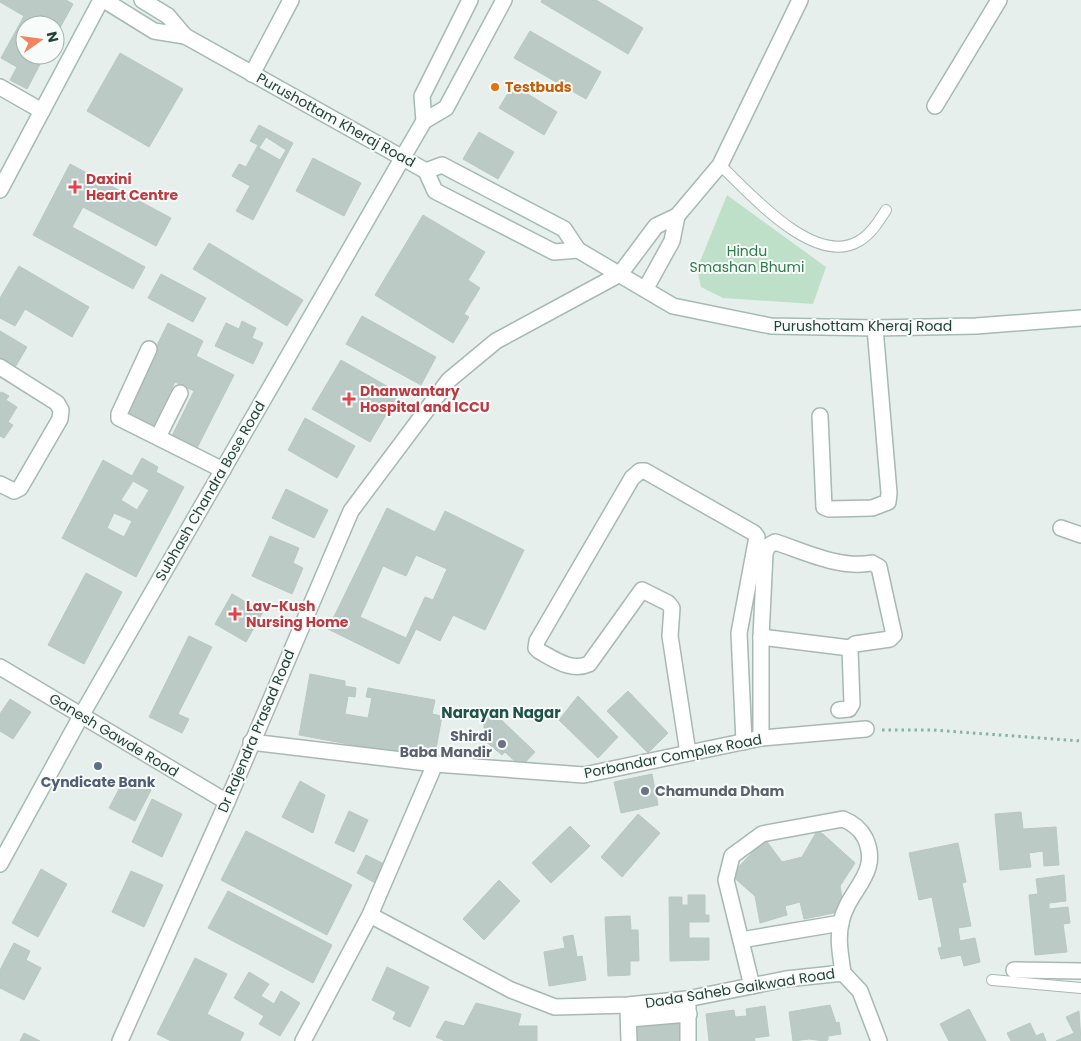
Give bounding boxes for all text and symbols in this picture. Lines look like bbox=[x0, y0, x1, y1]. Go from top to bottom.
north arrow bbox=[15, 15, 65, 65]
text: N bbox=[42, 29, 64, 44]
street label: Purushottam Kheraj Road bbox=[253, 68, 419, 172]
place label: Testbuds bbox=[505, 77, 572, 97]
marker: Testbuds bbox=[489, 81, 501, 93]
place label: Daxini Heart Centre bbox=[86, 169, 178, 205]
marker: Daxini Heart Centre bbox=[68, 180, 82, 194]
park label: Hindu Smashan Bhumi bbox=[690, 241, 804, 277]
street label: Purushottam Kheraj Road bbox=[774, 316, 952, 336]
place label: Dhanwantary Hospital and ICCU bbox=[360, 381, 490, 417]
marker: Dhanwantary Hospital and ICCU bbox=[342, 392, 356, 406]
street label: Subhash Chandra Bose Road bbox=[150, 397, 270, 585]
place label: Lav-Kush Nursing Home bbox=[246, 596, 349, 632]
marker: Lav-Kush Nursing Home bbox=[228, 607, 242, 621]
street label: Dr Rajendra Prasad Road bbox=[213, 647, 299, 815]
street label: Ganesh Gawde Road bbox=[45, 688, 183, 782]
district label: Narayan Nagar bbox=[441, 702, 561, 723]
place label: Shirdi Baba Mandir bbox=[400, 726, 492, 762]
street label: Porbandar Complex Road bbox=[582, 729, 764, 783]
marker: Shirdi Baba Mandir bbox=[496, 738, 508, 750]
marker: Cyndicate Bank bbox=[92, 760, 104, 772]
place label: Cyndicate Bank bbox=[41, 772, 156, 792]
place label: Chamunda Dham bbox=[655, 781, 784, 801]
marker: Chamunda Dham bbox=[639, 785, 651, 797]
street label: Dada Saheb Gaikwad Road bbox=[644, 963, 836, 1013]

